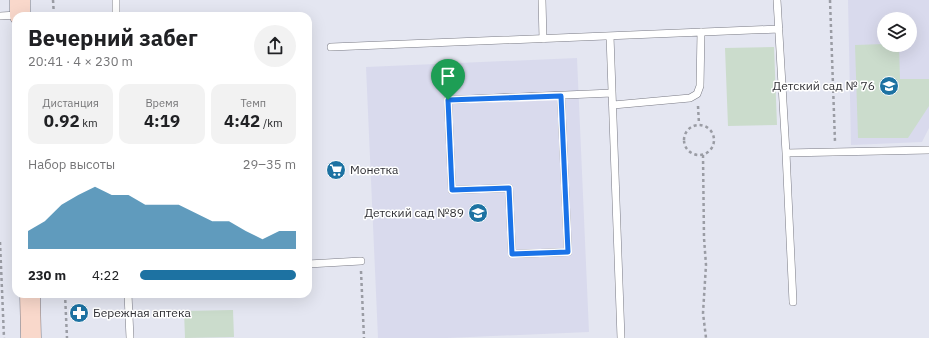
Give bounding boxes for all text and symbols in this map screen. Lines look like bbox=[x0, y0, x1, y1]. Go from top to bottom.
map controls bbox=[877, 12, 917, 52]
button: layers bbox=[877, 12, 917, 52]
text: Вечерний забег bbox=[28, 23, 198, 52]
button: share bbox=[254, 25, 296, 67]
text: 20:41 · 4 × 230 m bbox=[28, 53, 133, 70]
pin bbox=[431, 59, 465, 100]
icon: arrive bbox=[437, 65, 459, 87]
school or university icon: Детский сад № 76 bbox=[878, 75, 900, 97]
place label: Детский сад № 76 bbox=[773, 78, 875, 93]
text: Дистанция bbox=[42, 96, 99, 110]
text: Время bbox=[145, 96, 179, 110]
text: Темп bbox=[241, 96, 266, 110]
text: 0.92 bbox=[44, 110, 80, 132]
text: 4:19 bbox=[144, 110, 180, 132]
text: 4:42 bbox=[224, 110, 260, 132]
text: km bbox=[80, 116, 98, 130]
text: /km bbox=[260, 116, 283, 130]
text: Набор высоты bbox=[28, 156, 115, 173]
text: 29–35 m bbox=[243, 156, 296, 173]
supermarket icon: Монетка bbox=[325, 159, 347, 181]
place label: Монетка bbox=[350, 162, 399, 177]
school or university icon: Детский сад №89 bbox=[467, 202, 489, 224]
place label: Детский сад №89 bbox=[364, 205, 464, 220]
text: 230 m bbox=[28, 267, 66, 284]
text: 4:22 bbox=[92, 267, 119, 284]
pharmacy icon: Бережная аптека bbox=[68, 302, 90, 324]
place label: Бережная аптека bbox=[93, 305, 191, 320]

